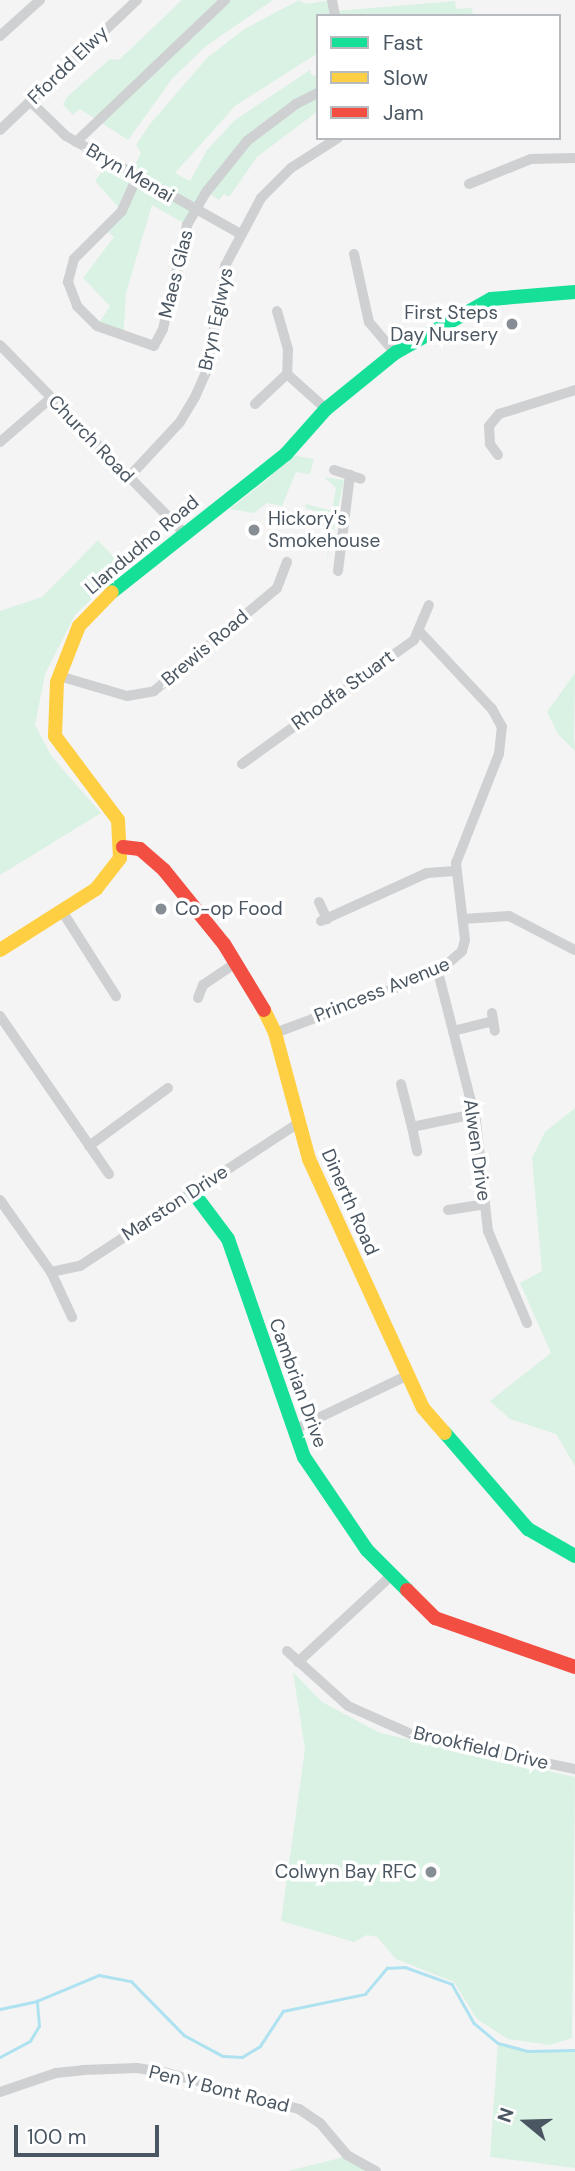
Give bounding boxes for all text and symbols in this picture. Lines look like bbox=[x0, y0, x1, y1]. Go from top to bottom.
legend bbox=[316, 14, 561, 140]
street label: Ffordd Elwy bbox=[23, 21, 113, 109]
text: Fast bbox=[383, 29, 423, 57]
text: Slow bbox=[383, 64, 428, 92]
text: Jam bbox=[383, 99, 424, 127]
street label: Bryn Menai bbox=[82, 139, 178, 207]
street label: Maes Glas bbox=[154, 227, 198, 321]
street label: Bryn Eglwys bbox=[194, 265, 238, 373]
place label: First Steps Day Nursery bbox=[390, 302, 498, 346]
marker: First Steps Day Nursery bbox=[504, 316, 520, 332]
street label: Church Road bbox=[43, 390, 139, 488]
street label: Llandudno Road bbox=[80, 491, 204, 599]
place label: Hickory's Smokehouse bbox=[268, 508, 380, 552]
marker: Hickory's Smokehouse bbox=[246, 522, 262, 538]
street label: Brewis Road bbox=[157, 605, 253, 691]
street label: Rhodfa Stuart bbox=[287, 645, 399, 735]
place label: Co-op Food bbox=[175, 898, 283, 920]
marker: Co-op Food bbox=[153, 901, 169, 917]
street label: Princess Avenue bbox=[311, 952, 453, 1028]
street label: Alwen Drive bbox=[459, 1098, 495, 1202]
street label: Dinerth Road bbox=[316, 1145, 384, 1259]
street label: Marston Drive bbox=[118, 1160, 232, 1246]
street label: Cambrian Drive bbox=[264, 1315, 332, 1451]
street label: Brookfield Drive bbox=[411, 1721, 551, 1775]
place label: Colwyn Bay RFC bbox=[275, 1861, 417, 1883]
marker: Colwyn Bay RFC bbox=[423, 1864, 439, 1880]
street label: Pen Y Bont Road bbox=[147, 2061, 291, 2117]
north arrow bbox=[491, 2087, 561, 2157]
text: N bbox=[492, 2104, 520, 2126]
scale bar bbox=[18, 2112, 163, 2156]
text: 100 m bbox=[27, 2123, 87, 2151]

